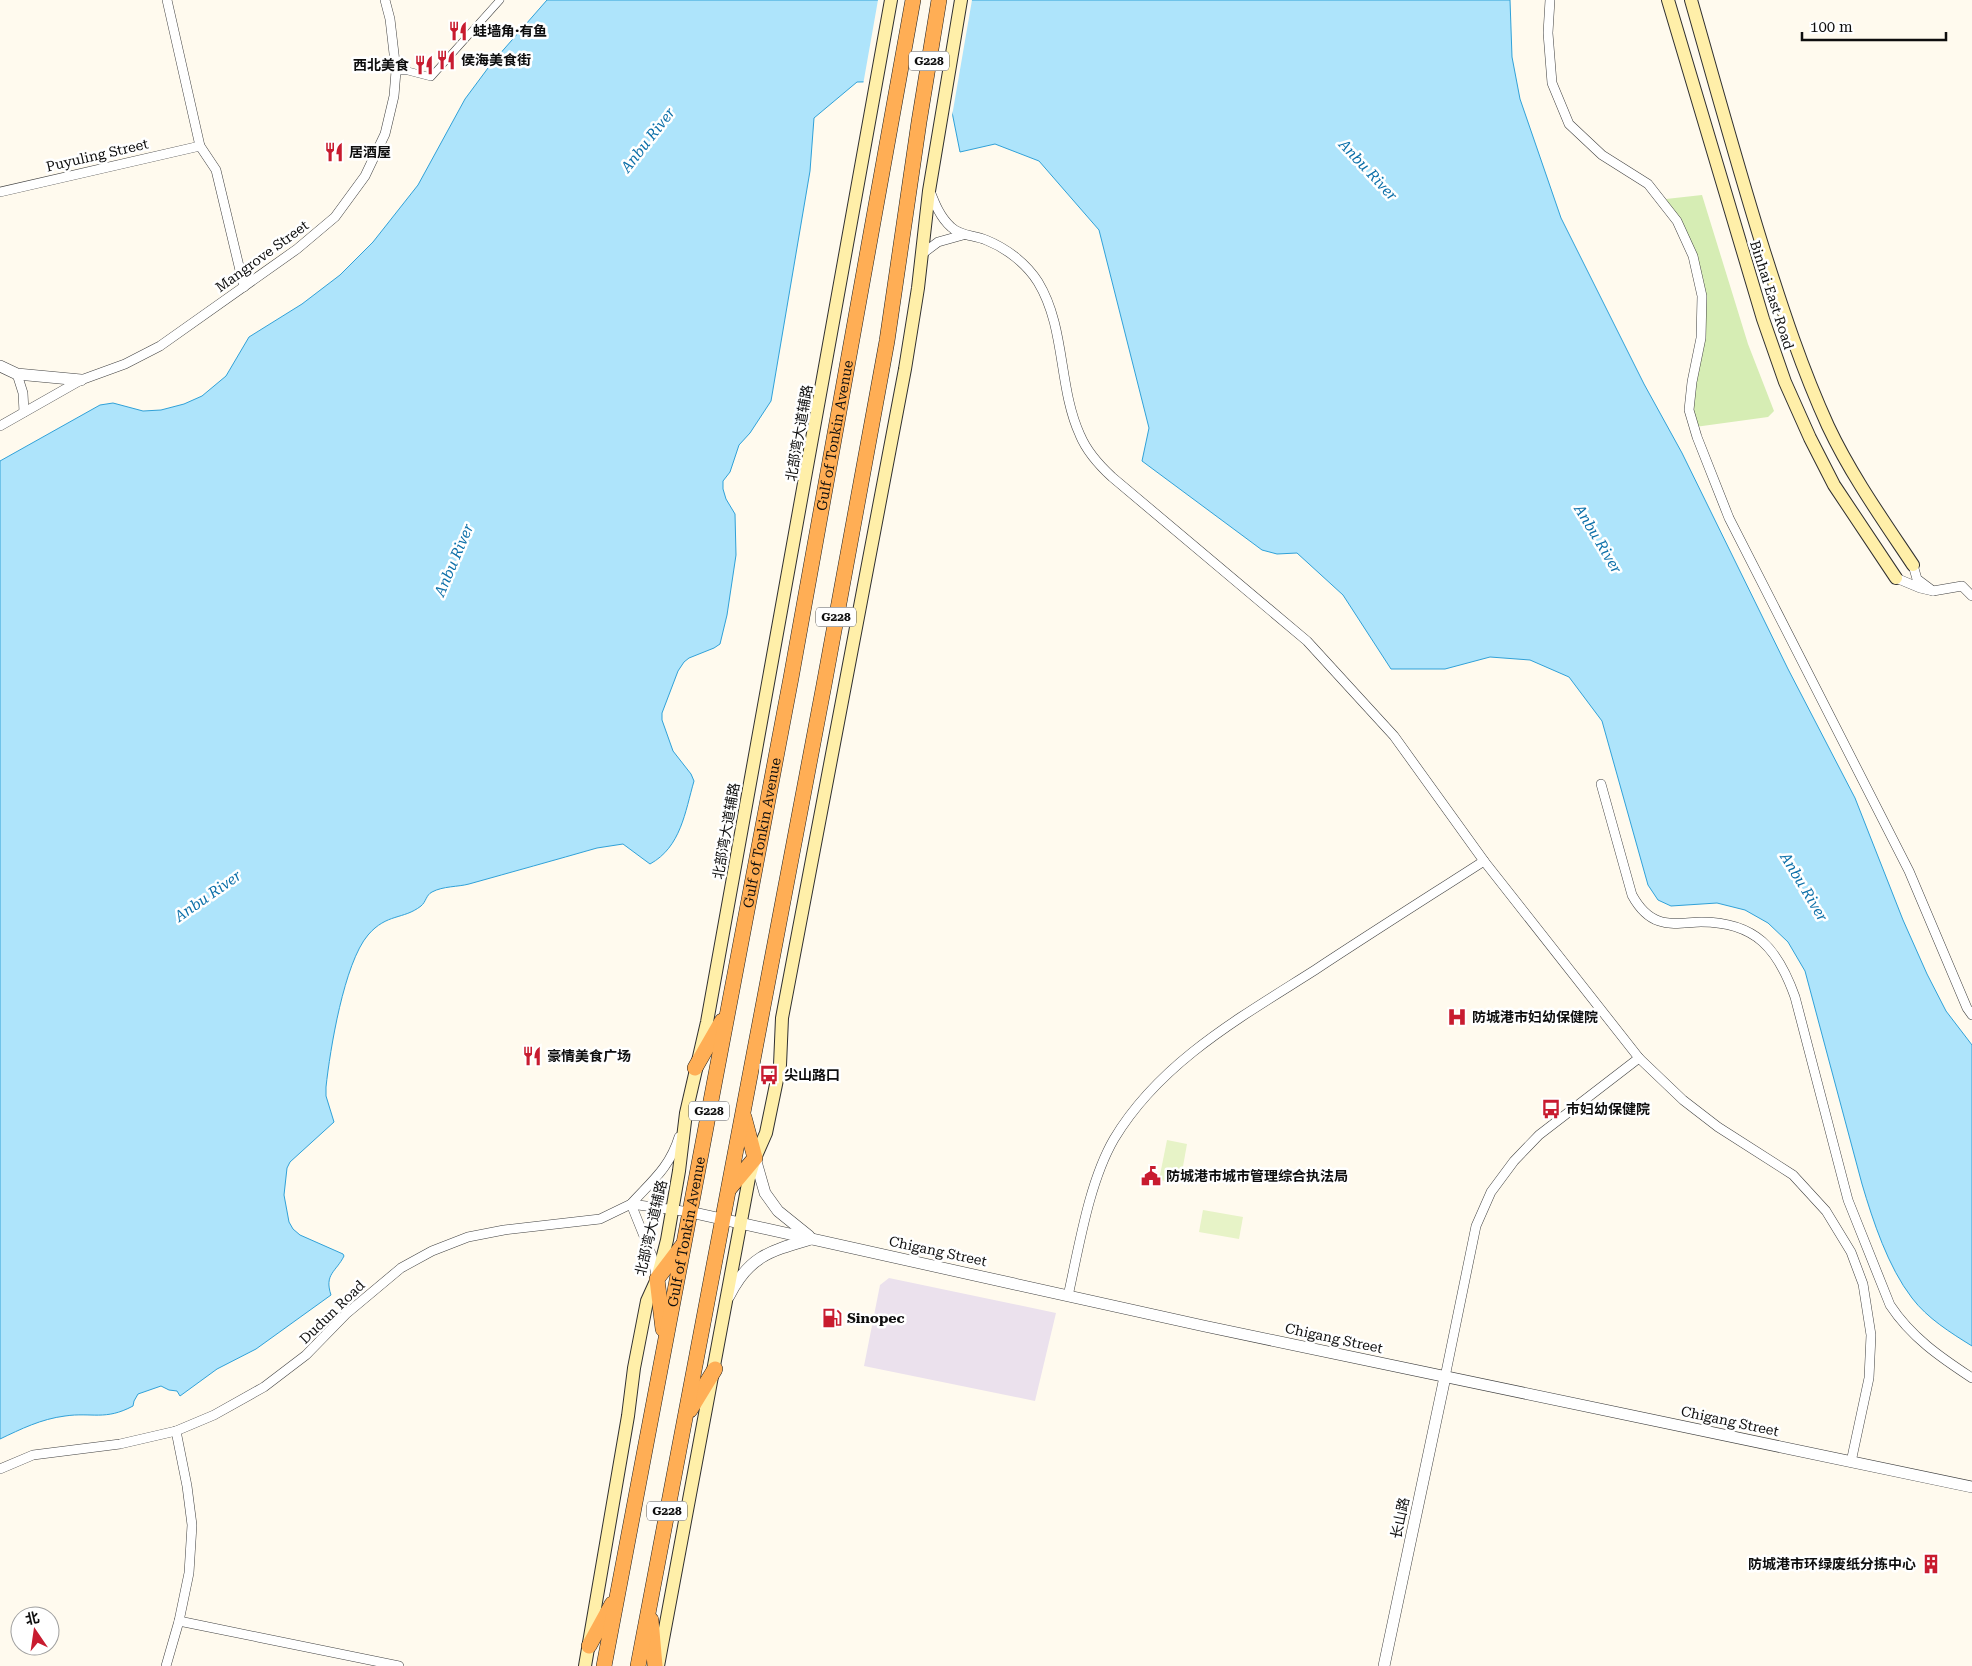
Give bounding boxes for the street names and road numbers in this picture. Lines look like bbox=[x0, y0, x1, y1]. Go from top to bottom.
road number: G228 bbox=[909, 51, 949, 70]
street label: Puyuling Street bbox=[44, 135, 150, 175]
street label: Mangrove Street bbox=[212, 217, 312, 295]
street label: Binhai East Road bbox=[1747, 238, 1797, 352]
street label: Gulf of Tonkin Avenue bbox=[813, 359, 856, 512]
street label: 北部湾大道辅路 bbox=[783, 383, 815, 483]
road number: G228 bbox=[816, 608, 856, 626]
street label: Gulf of Tonkin Avenue bbox=[740, 756, 784, 909]
street label: 北部湾大道辅路 bbox=[710, 781, 742, 881]
road number: G228 bbox=[689, 1102, 729, 1120]
street label: Gulf of Tonkin Avenue bbox=[664, 1155, 708, 1308]
street label: 北部湾大道辅路 bbox=[632, 1178, 670, 1278]
street label: Chigang Street bbox=[888, 1233, 988, 1269]
street label: Dudun Road bbox=[296, 1277, 368, 1347]
street label: Chigang Street bbox=[1284, 1320, 1384, 1356]
street label: Chigang Street bbox=[1680, 1403, 1780, 1439]
street label: 长山路 bbox=[1388, 1496, 1412, 1540]
road number: G228 bbox=[647, 1502, 687, 1520]

